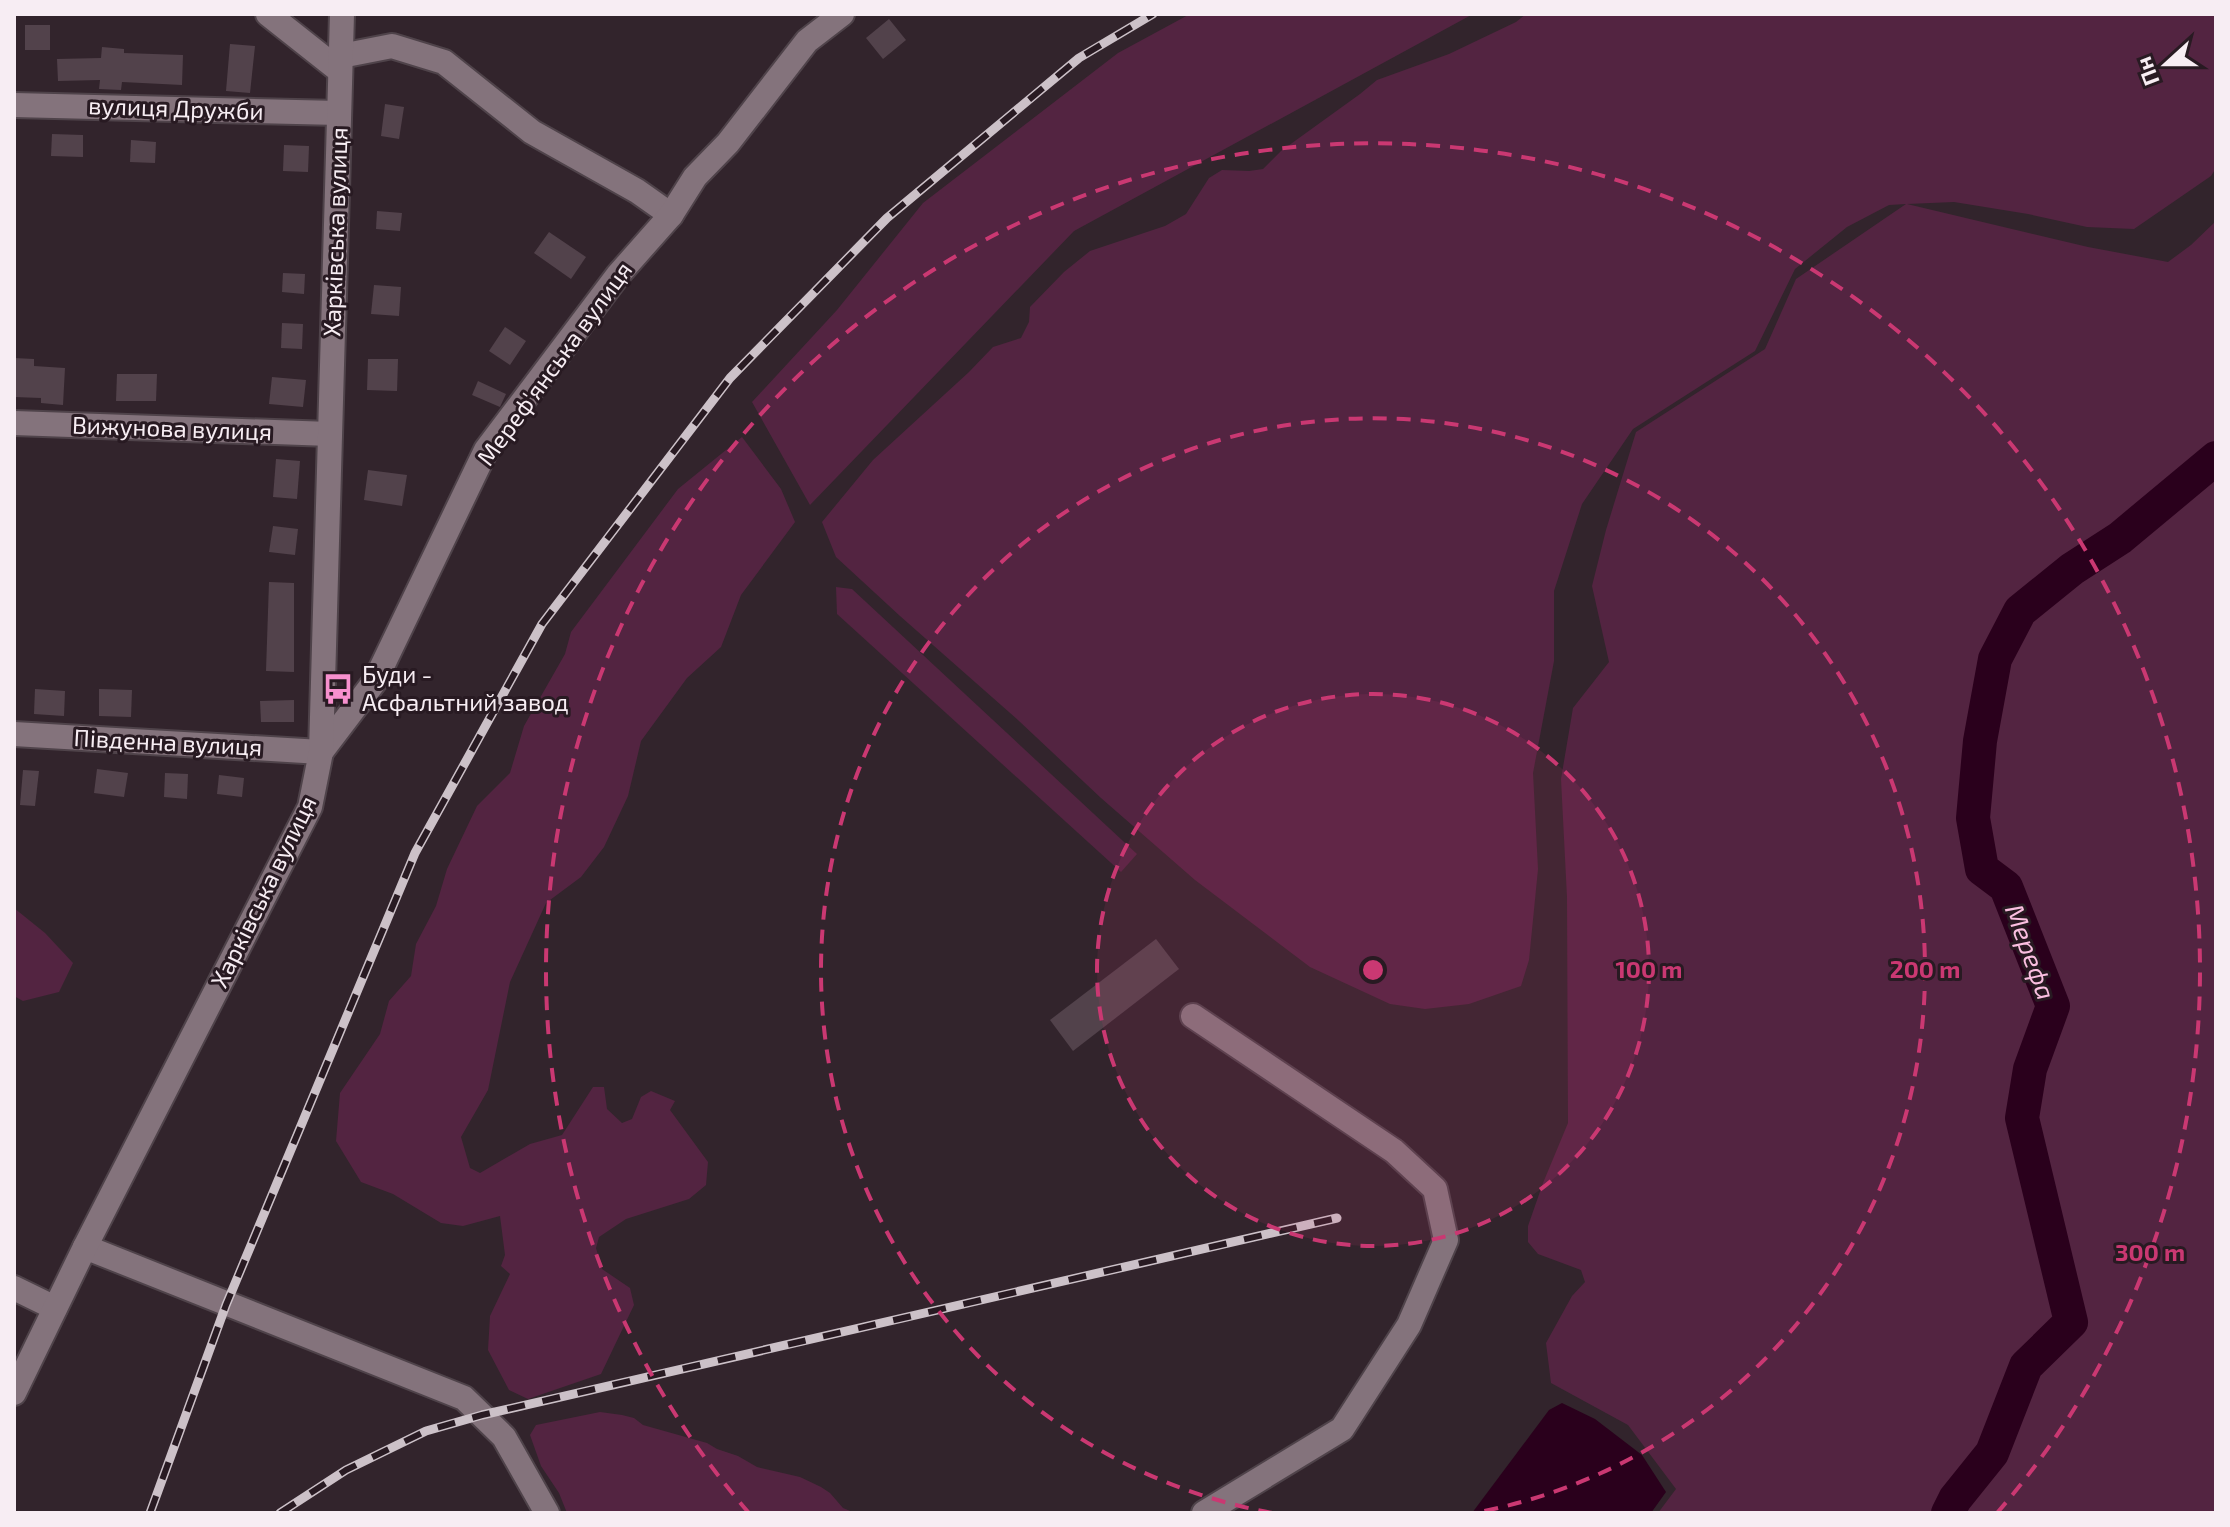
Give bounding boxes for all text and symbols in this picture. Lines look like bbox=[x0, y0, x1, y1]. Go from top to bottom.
north arrow bbox=[2126, 24, 2206, 104]
text: Пн bbox=[2129, 54, 2164, 90]
street label: вулиця Дружби bbox=[88, 90, 264, 126]
street label: Харківська вулиця bbox=[316, 127, 354, 337]
street label: Мереф'янська вулиця bbox=[470, 256, 638, 471]
street label: Вижунова вулиця bbox=[71, 410, 273, 446]
place label: Буди - Асфальтний завод bbox=[362, 659, 569, 716]
bus stop icon: Буди - Асфальтний завод bbox=[321, 672, 355, 706]
street label: Південна вулиця bbox=[73, 722, 263, 762]
street label: Харківська вулиця bbox=[204, 791, 323, 992]
water label: Мерефа bbox=[2000, 900, 2063, 1003]
text: 100 m bbox=[1616, 954, 1682, 983]
text: 200 m bbox=[1890, 954, 1960, 983]
centre of rings bbox=[1359, 956, 1387, 984]
text: 300 m bbox=[2115, 1237, 2185, 1266]

